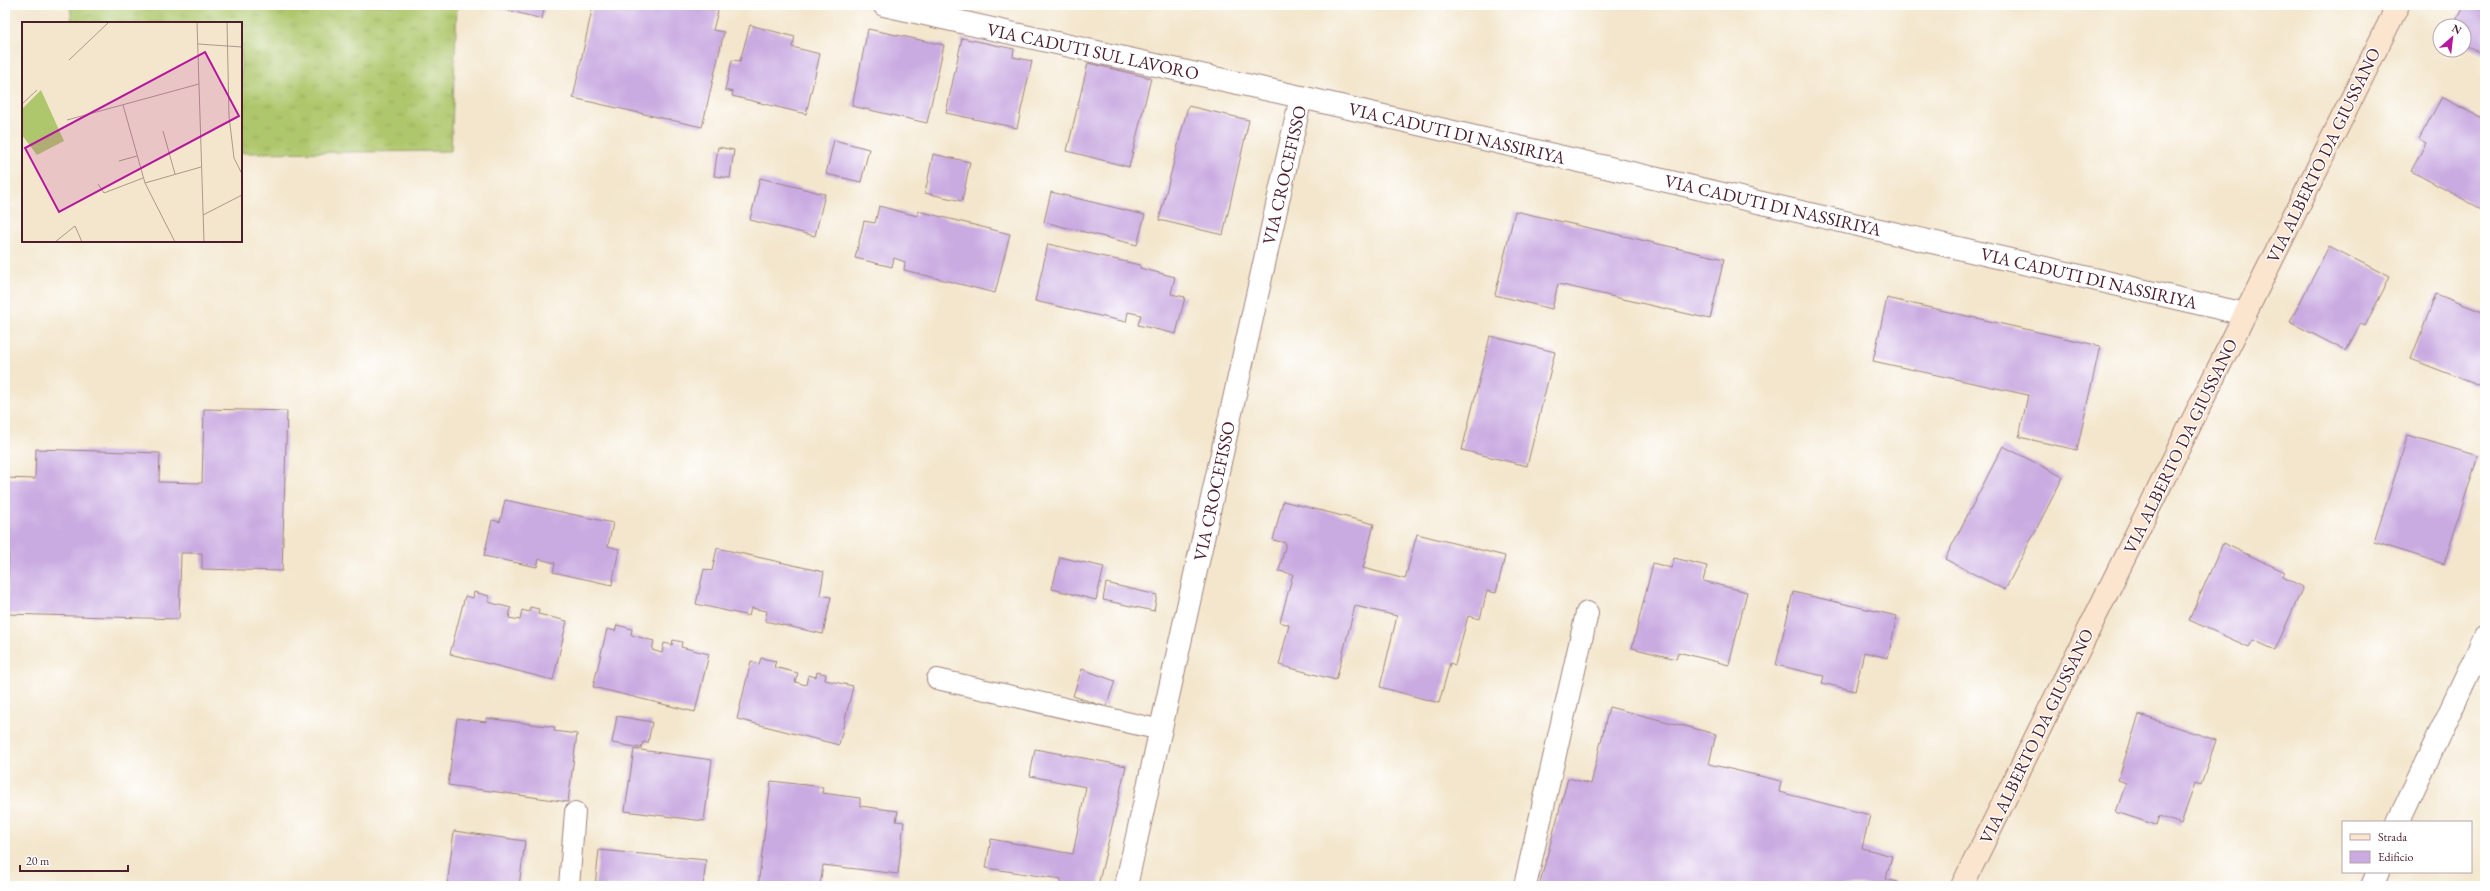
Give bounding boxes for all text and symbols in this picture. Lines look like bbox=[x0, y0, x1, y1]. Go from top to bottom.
street label: VIA CADUTI SUL LAVORO bbox=[985, 17, 1201, 85]
north arrow bbox=[2432, 18, 2472, 58]
text: N bbox=[2449, 21, 2464, 37]
inset map bbox=[22, 22, 242, 242]
street label: VIA ALBERTO DA GIUSSANO bbox=[2261, 44, 2385, 266]
street label: VIA CADUTI DI NASSIRIYA bbox=[1346, 97, 1568, 169]
street label: VIA CROCEFISSO bbox=[1257, 103, 1311, 247]
street label: VIA CADUTI DI NASSIRIYA bbox=[1662, 169, 1884, 241]
street label: VIA CADUTI DI NASSIRIYA bbox=[1978, 242, 2200, 314]
street label: VIA ALBERTO DA GIUSSANO bbox=[2118, 335, 2242, 557]
street label: VIA CROCEFISSO bbox=[1188, 419, 1240, 563]
street label: VIA ALBERTO DA GIUSSANO bbox=[1974, 625, 2098, 847]
legend bbox=[2342, 821, 2472, 873]
text: Strada bbox=[2378, 829, 2407, 845]
scale bar bbox=[20, 847, 128, 873]
text: Edificio bbox=[2378, 849, 2414, 865]
text: 20 m bbox=[26, 853, 50, 869]

